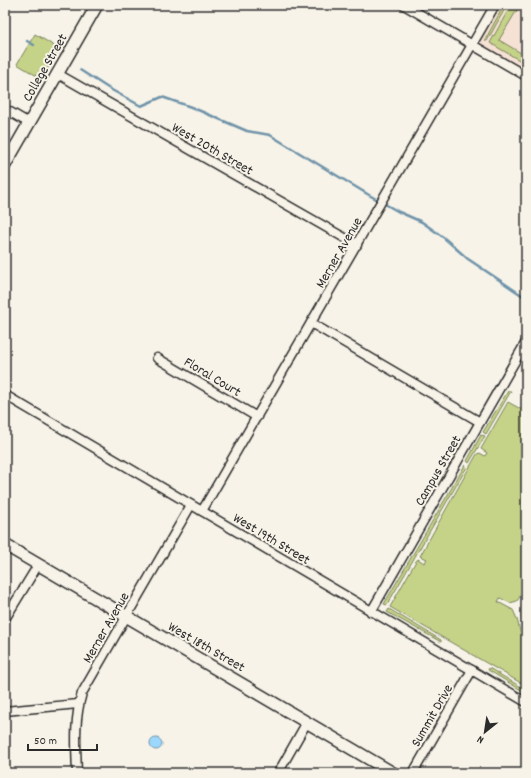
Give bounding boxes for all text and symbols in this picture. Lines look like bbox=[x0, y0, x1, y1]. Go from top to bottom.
street label: College Street bbox=[18, 30, 73, 106]
street label: West 20th Street bbox=[168, 118, 256, 181]
street label: Merner Avenue bbox=[311, 214, 368, 292]
street label: Floral Court bbox=[180, 353, 244, 403]
street label: Campus Street bbox=[410, 432, 467, 510]
street label: West 19th Street bbox=[229, 509, 313, 571]
street label: Merner Avenue bbox=[78, 589, 135, 667]
street label: West 18th Street bbox=[164, 618, 248, 678]
street label: Summit Drive bbox=[407, 681, 459, 751]
north arrow bbox=[465, 712, 505, 752]
scale bar bbox=[28, 726, 97, 752]
text: N bbox=[474, 730, 487, 747]
text: 50 m bbox=[34, 733, 57, 750]

